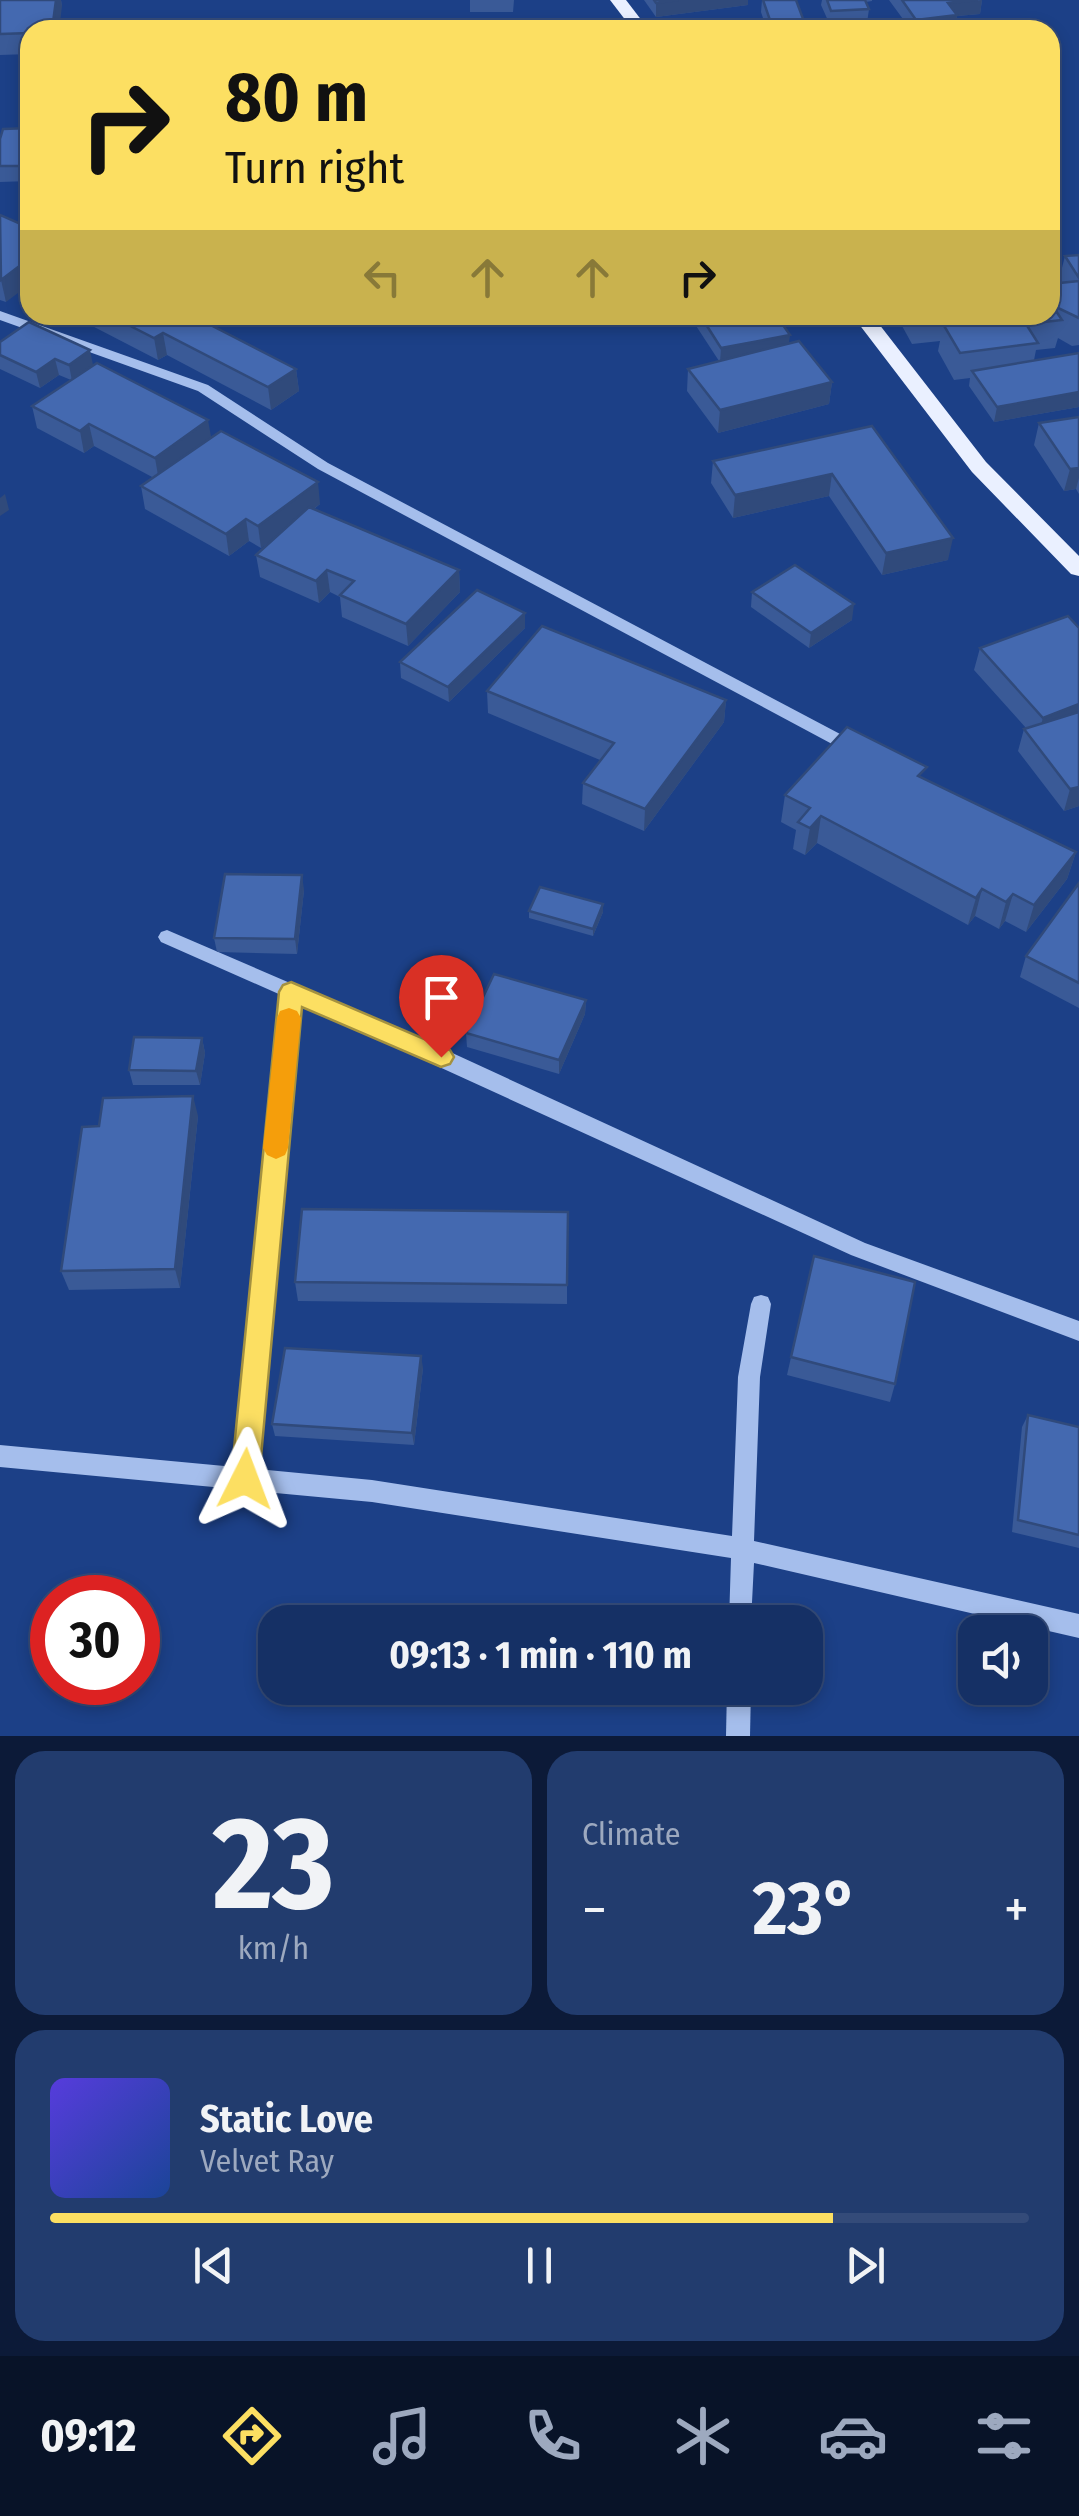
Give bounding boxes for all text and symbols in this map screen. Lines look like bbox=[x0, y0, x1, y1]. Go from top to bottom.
text: 80 m bbox=[225, 56, 368, 140]
icon: right bbox=[60, 60, 190, 190]
text: Turn right bbox=[225, 141, 404, 195]
icon: left bbox=[355, 250, 410, 305]
icon: ahead bbox=[460, 250, 515, 305]
icon: ahead bbox=[565, 250, 620, 305]
icon: right bbox=[670, 250, 725, 305]
pin bbox=[399, 955, 484, 1058]
icon: arrive bbox=[414, 970, 469, 1025]
position arrow bbox=[193, 1427, 297, 1531]
speed limit sign: 30 bbox=[30, 1575, 160, 1705]
map controls bbox=[958, 1615, 1048, 1705]
button: sound bbox=[958, 1615, 1048, 1705]
text: 09:13 · 1 min · 110 m bbox=[389, 1632, 692, 1678]
text: 23 bbox=[213, 1786, 334, 1942]
text: Climate bbox=[582, 1815, 681, 1853]
text: 23° bbox=[753, 1864, 858, 1954]
text: − bbox=[582, 1877, 607, 1943]
text: + bbox=[1004, 1877, 1029, 1943]
text: km/h bbox=[238, 1929, 309, 1967]
text: Static Love bbox=[200, 2096, 373, 2142]
text: Velvet Ray bbox=[200, 2142, 334, 2180]
icon: previous bbox=[186, 2238, 241, 2293]
icon: pause bbox=[512, 2238, 567, 2293]
icon: next bbox=[838, 2238, 893, 2293]
icon: directions bbox=[217, 2401, 287, 2471]
icon: music bbox=[367, 2401, 437, 2471]
icon: phone bbox=[518, 2401, 588, 2471]
icon: climate bbox=[668, 2401, 738, 2471]
icon: car bbox=[818, 2401, 888, 2471]
icon: filters bbox=[969, 2401, 1039, 2471]
text: 09:12 bbox=[40, 2409, 136, 2463]

